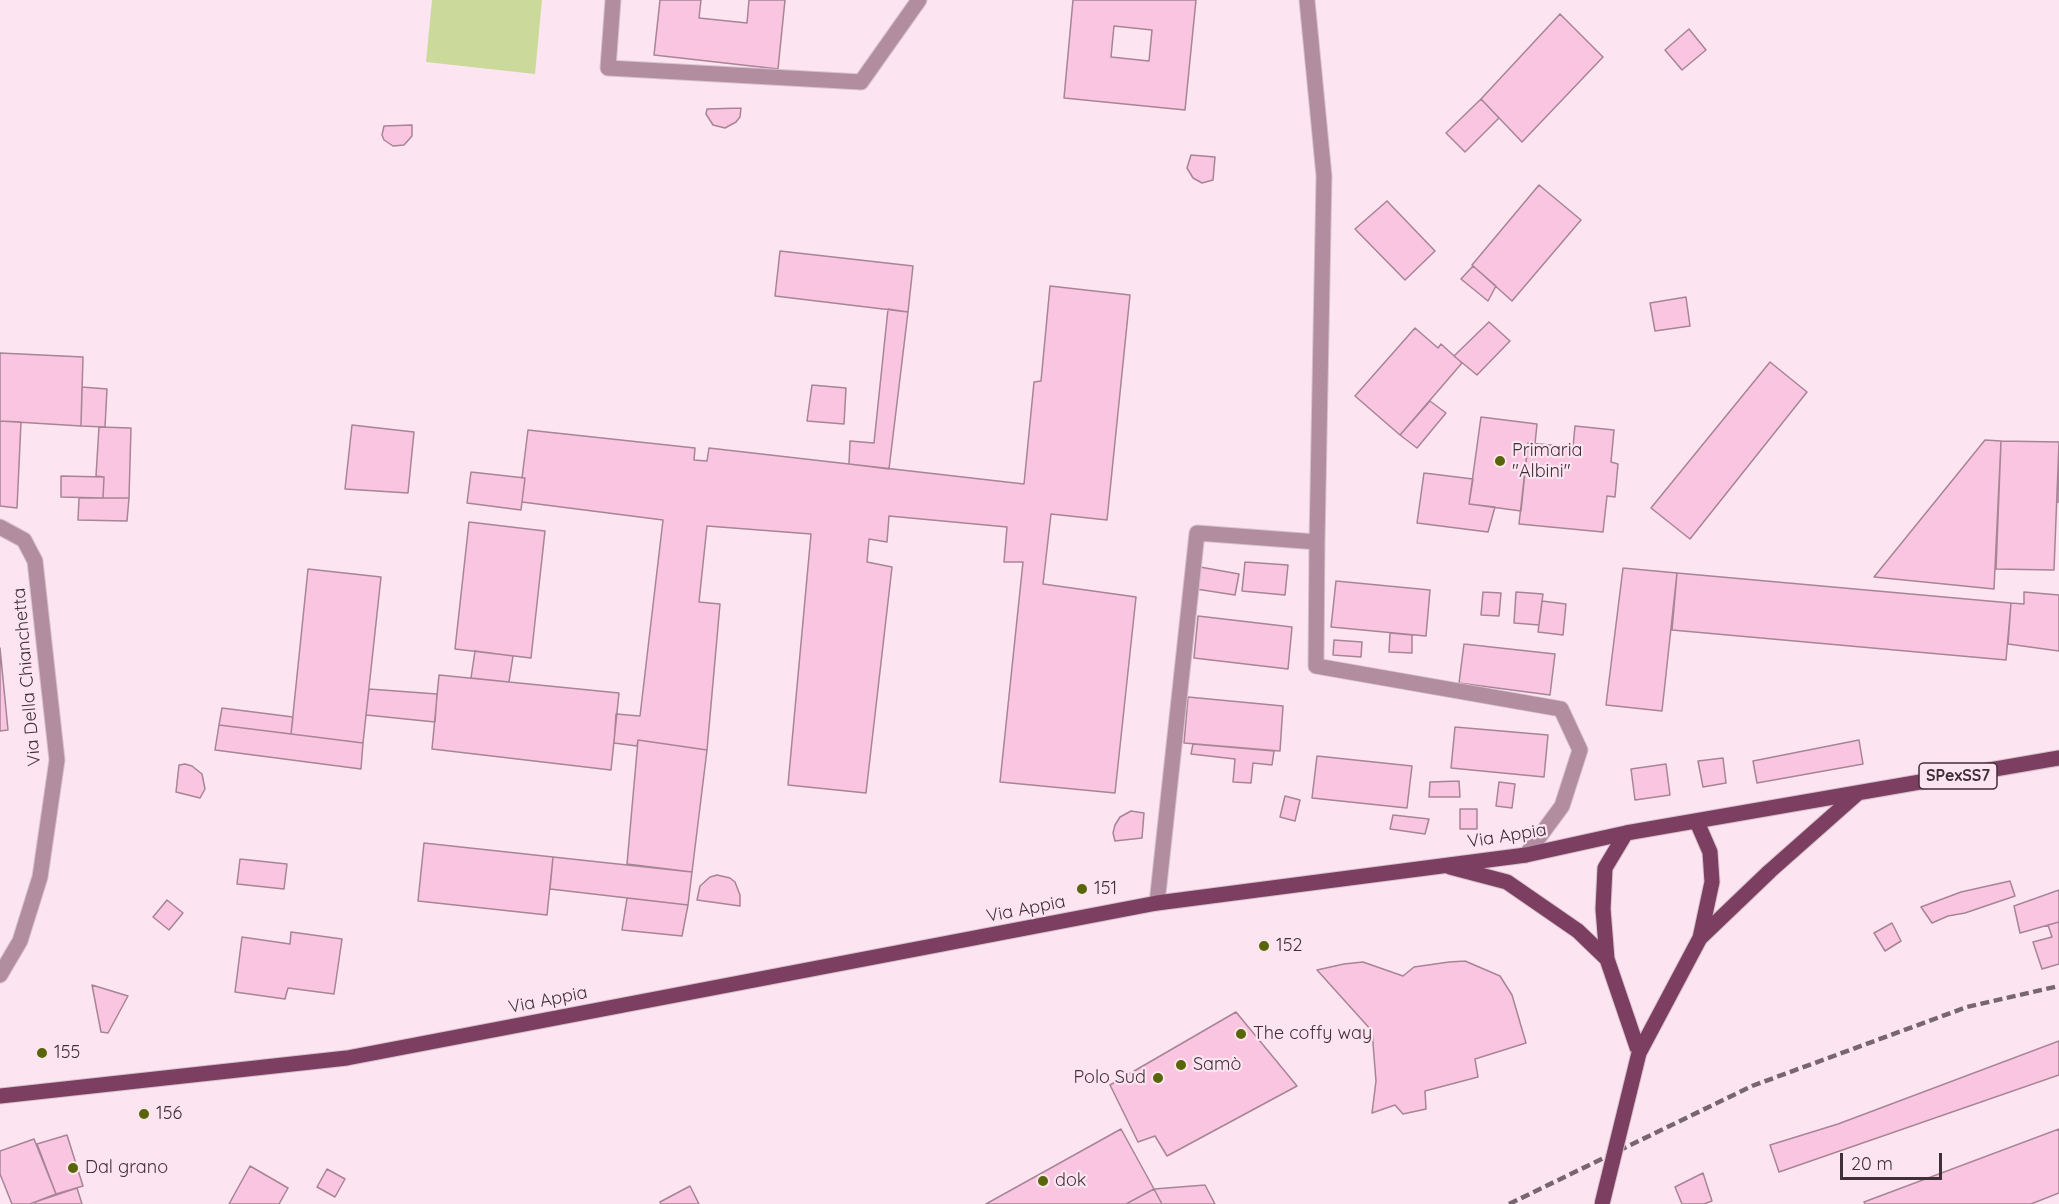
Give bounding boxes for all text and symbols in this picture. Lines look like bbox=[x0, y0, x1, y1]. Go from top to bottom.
place label: Primaria "Albini" bbox=[1512, 440, 1583, 482]
marker: Primaria "Albini" bbox=[1493, 454, 1507, 468]
street label: Via Della Chianchetta bbox=[8, 587, 46, 767]
road number: SPexSS7 bbox=[1919, 763, 1997, 789]
street label: Via Appia bbox=[1466, 819, 1548, 853]
place label: 151 bbox=[1094, 878, 1117, 900]
marker: 151 bbox=[1075, 882, 1089, 896]
street label: Via Appia bbox=[985, 891, 1067, 927]
place label: 152 bbox=[1276, 935, 1302, 957]
marker: 152 bbox=[1257, 939, 1271, 953]
street label: Via Appia bbox=[507, 982, 589, 1018]
place label: The coffy way bbox=[1253, 1023, 1372, 1045]
marker: The coffy way bbox=[1234, 1027, 1248, 1041]
place label: 155 bbox=[54, 1042, 80, 1064]
marker: 155 bbox=[35, 1046, 49, 1060]
place label: Samò bbox=[1193, 1054, 1241, 1076]
marker: Samò bbox=[1174, 1058, 1188, 1072]
place label: Polo Sud bbox=[1074, 1067, 1146, 1089]
marker: Polo Sud bbox=[1151, 1071, 1165, 1085]
place label: 156 bbox=[156, 1103, 182, 1125]
marker: 156 bbox=[137, 1107, 151, 1121]
scale bar bbox=[1843, 1141, 1945, 1179]
text: 20 m bbox=[1851, 1152, 1893, 1175]
place label: Dal grano bbox=[85, 1157, 168, 1179]
marker: Dal grano bbox=[66, 1161, 80, 1175]
place label: dok bbox=[1055, 1170, 1086, 1192]
marker: dok bbox=[1036, 1174, 1050, 1188]

